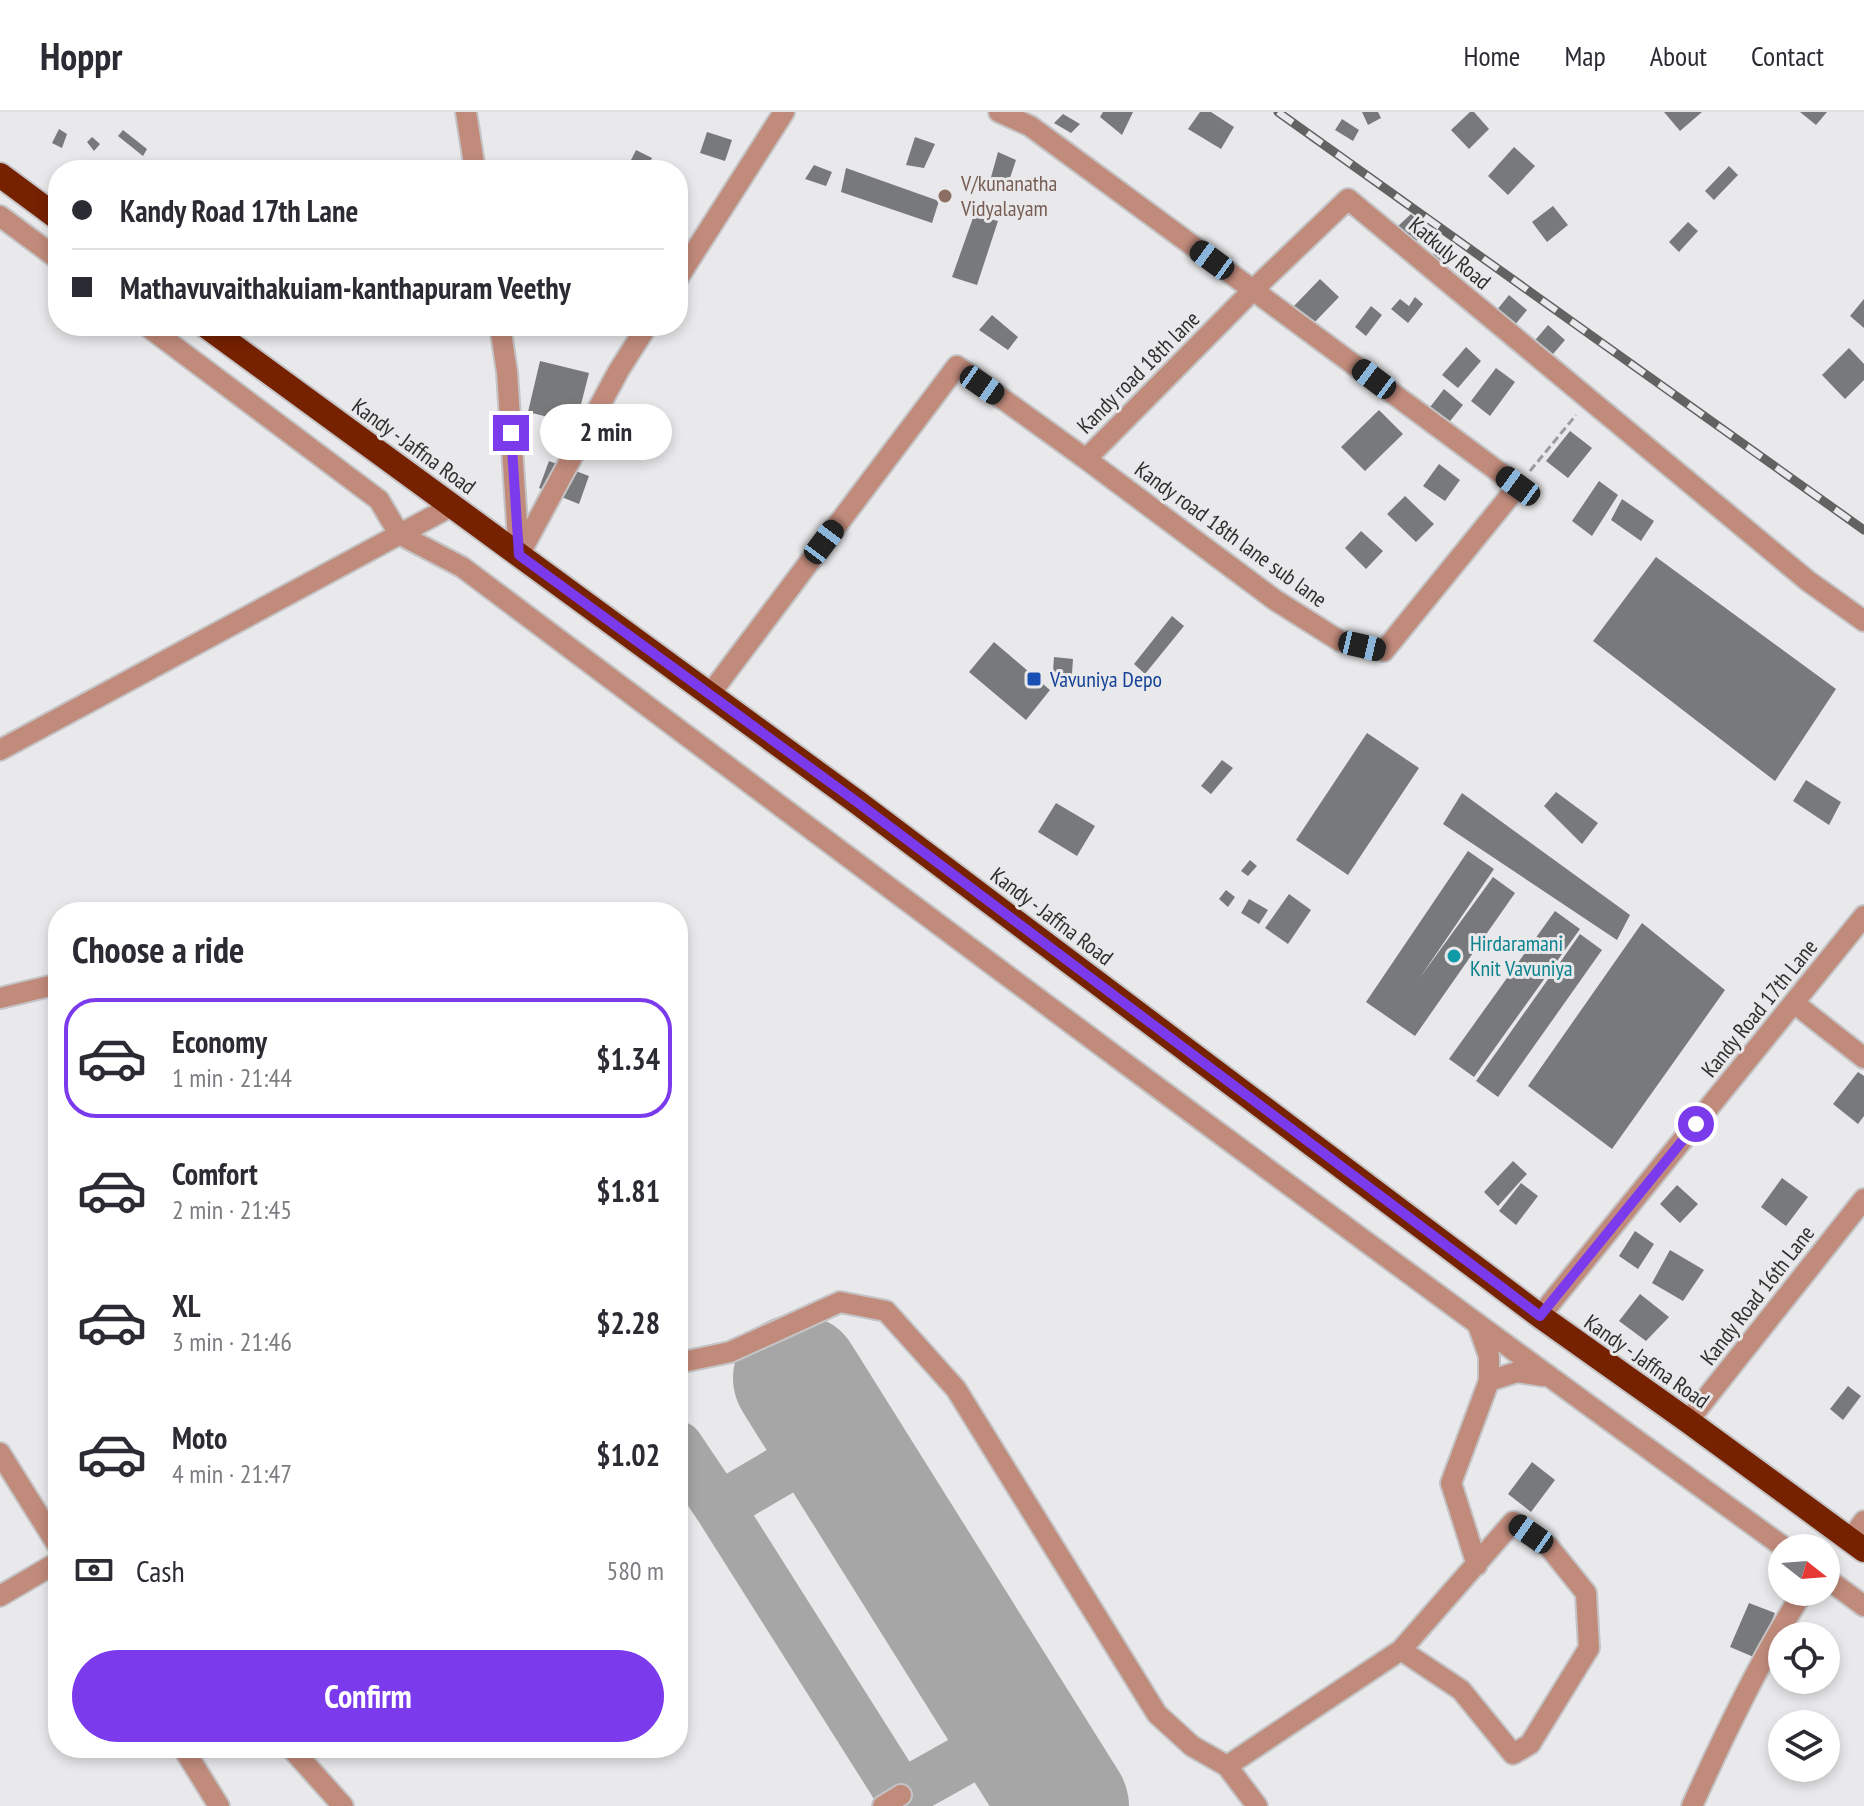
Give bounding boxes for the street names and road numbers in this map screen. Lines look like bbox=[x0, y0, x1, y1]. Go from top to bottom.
street label: Katkuly Road bbox=[1403, 211, 1497, 295]
street label: Kandy road 18th lane bbox=[1071, 305, 1205, 439]
street label: Kandy - Jaffna Road bbox=[347, 392, 481, 500]
street label: Kandy road 18th lane sub lane bbox=[1129, 455, 1333, 613]
street label: Kandy - Jaffna Road bbox=[985, 861, 1119, 971]
street label: Kandy Road 17th Lane bbox=[1695, 933, 1823, 1083]
street label: Kandy Road 16th Lane bbox=[1694, 1220, 1820, 1370]
street label: Kandy - Jaffna Road bbox=[1579, 1308, 1715, 1414]

